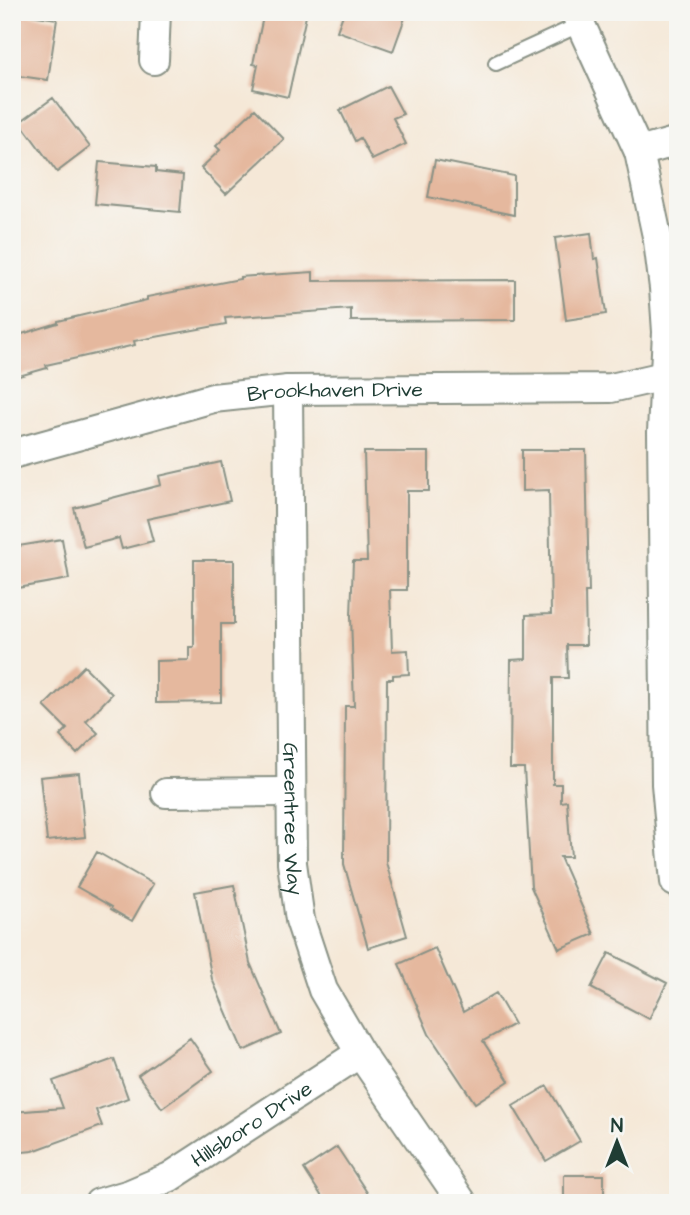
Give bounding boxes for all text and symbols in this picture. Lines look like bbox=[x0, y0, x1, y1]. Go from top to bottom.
street label: Brookhaven Drive bbox=[246, 375, 423, 409]
street label: Greentree Way bbox=[276, 743, 310, 898]
street label: Hillsboro Drive bbox=[186, 1074, 318, 1174]
north arrow bbox=[582, 1106, 652, 1176]
text: N bbox=[611, 1113, 623, 1140]

